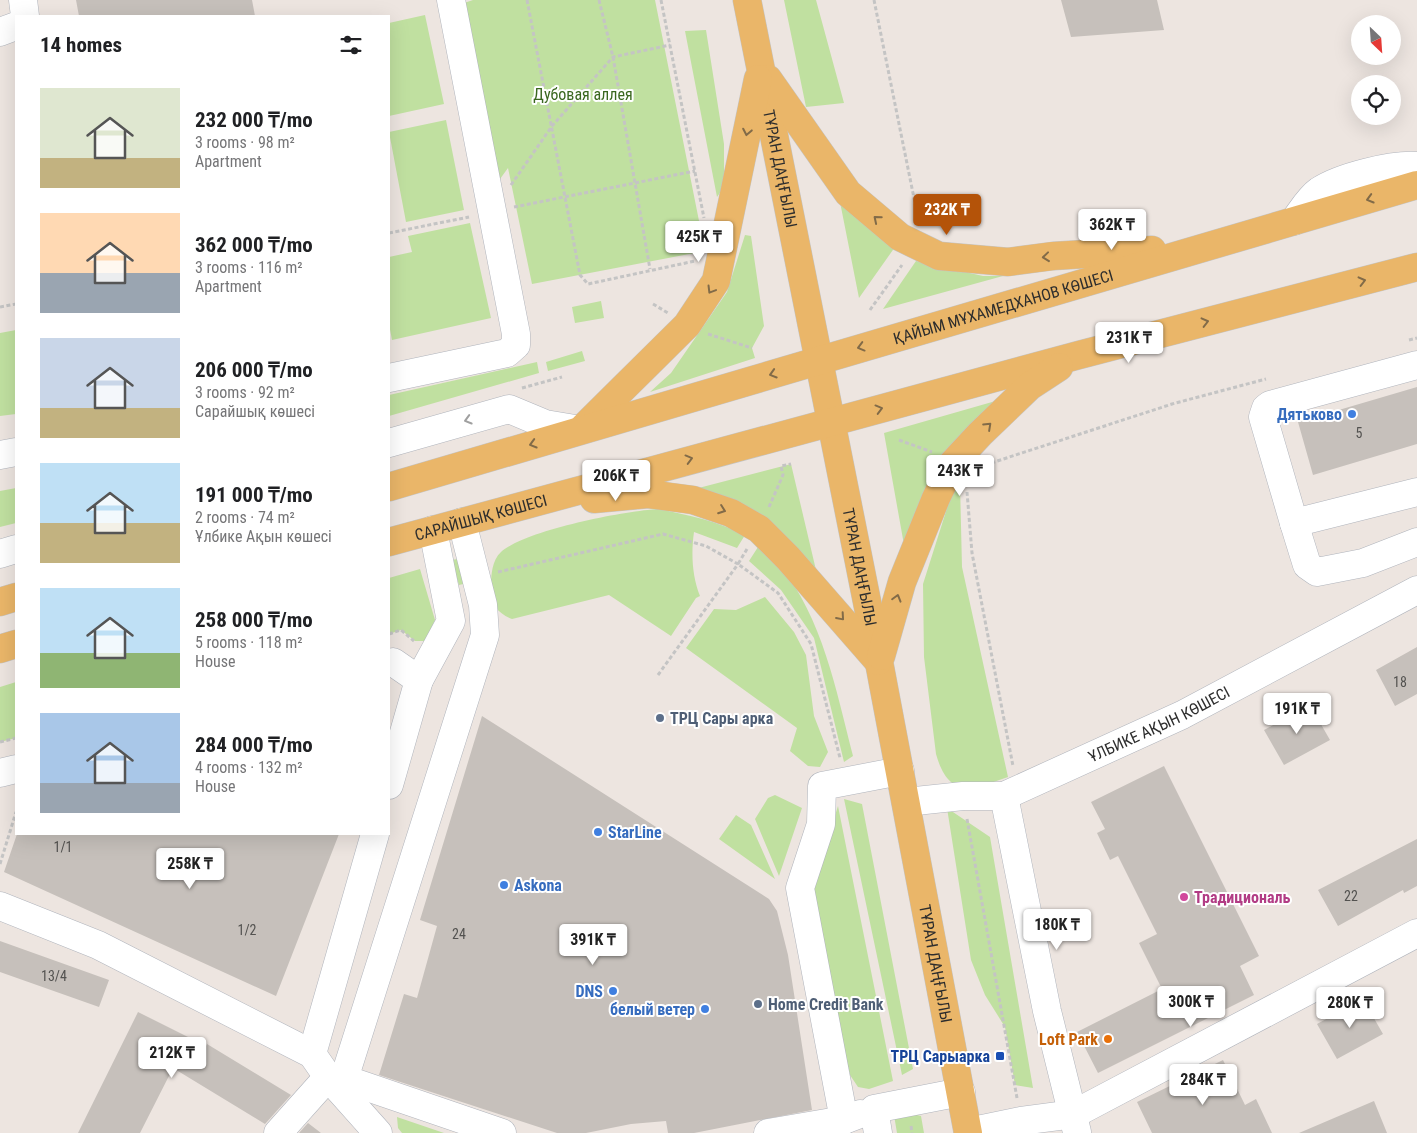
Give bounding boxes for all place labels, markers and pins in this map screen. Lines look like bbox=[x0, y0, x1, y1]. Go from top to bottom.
pin: 232K ₸ bbox=[906, 194, 988, 236]
pin: 362K ₸ bbox=[1071, 208, 1153, 251]
pin: 425K ₸ bbox=[658, 220, 740, 263]
pin: 231K ₸ bbox=[1088, 322, 1170, 364]
place label: Дятьково bbox=[1277, 405, 1342, 424]
marker: Дятьково bbox=[1346, 408, 1358, 420]
pin: 243K ₸ bbox=[919, 454, 1001, 497]
pin: 206K ₸ bbox=[575, 460, 657, 502]
pin: 191K ₸ bbox=[1256, 692, 1338, 735]
place label: ТРЦ Сары арка bbox=[670, 709, 774, 728]
marker: ТРЦ Сары арка bbox=[654, 712, 666, 724]
place label: StarLine bbox=[608, 823, 662, 842]
marker: StarLine bbox=[592, 826, 604, 838]
pin: 258K ₸ bbox=[149, 848, 231, 890]
place label: Askona bbox=[514, 876, 562, 895]
marker: Askona bbox=[498, 879, 510, 891]
place label: Традициональ bbox=[1194, 888, 1290, 907]
marker: Традициональ bbox=[1178, 891, 1190, 903]
pin: 180K ₸ bbox=[1016, 908, 1098, 951]
pin: 391K ₸ bbox=[552, 924, 634, 966]
place label: DNS bbox=[576, 982, 603, 1001]
marker: DNS bbox=[607, 985, 619, 997]
pin: 300K ₸ bbox=[1150, 986, 1232, 1028]
pin: 280K ₸ bbox=[1309, 986, 1391, 1029]
place label: Home Credit Bank bbox=[768, 995, 884, 1014]
marker: Home Credit Bank bbox=[752, 998, 764, 1010]
place label: белый ветер bbox=[610, 1000, 695, 1019]
marker: белый ветер bbox=[699, 1003, 711, 1015]
place label: Loft Park bbox=[1039, 1030, 1098, 1049]
marker: Loft Park bbox=[1102, 1033, 1114, 1045]
pin: 212K ₸ bbox=[131, 1036, 213, 1079]
place label: ТРЦ Сарыарка bbox=[891, 1047, 990, 1066]
marker: ТРЦ Сарыарка bbox=[994, 1050, 1006, 1062]
pin: 284K ₸ bbox=[1162, 1064, 1244, 1106]

